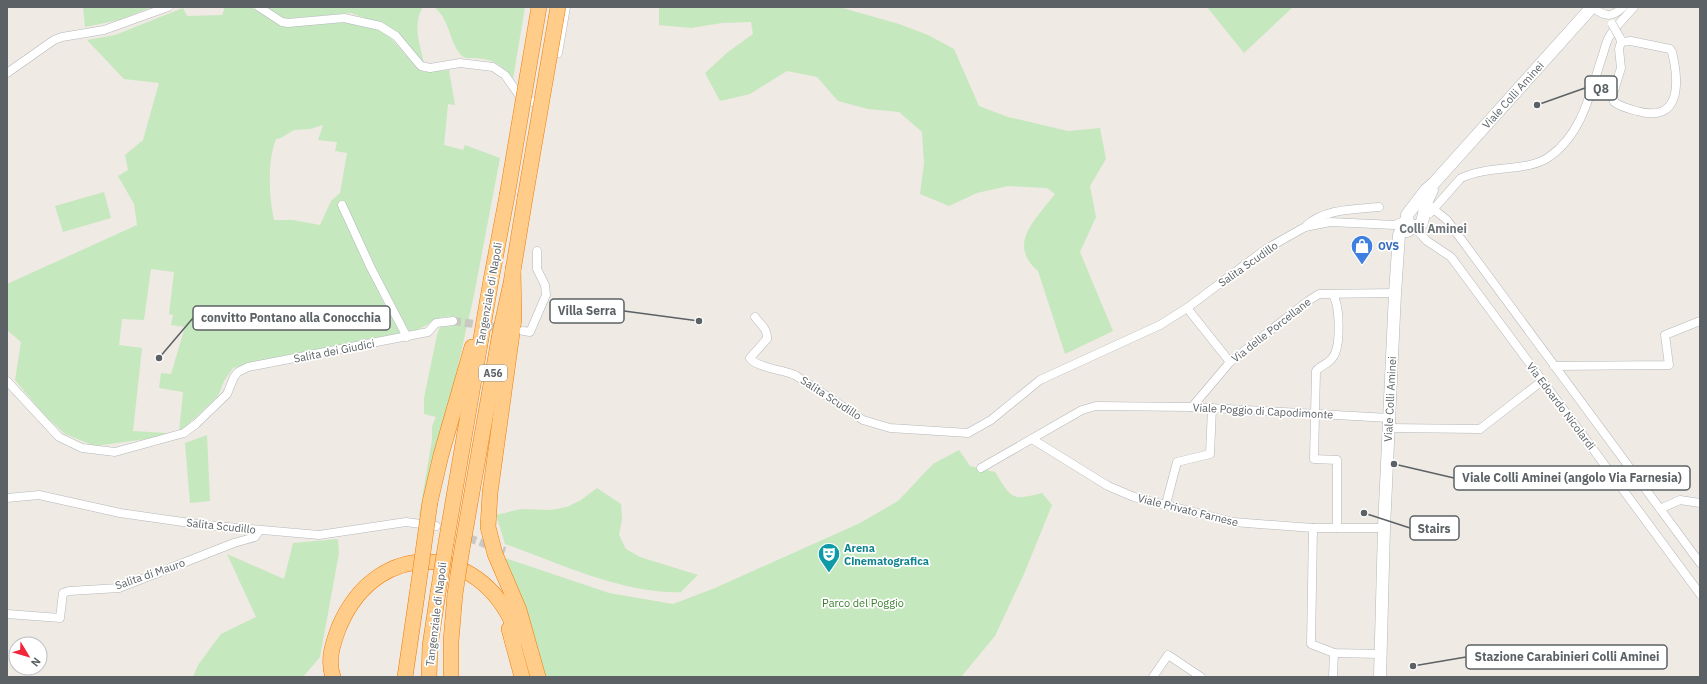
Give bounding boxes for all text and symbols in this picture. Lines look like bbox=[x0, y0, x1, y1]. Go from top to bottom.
street label: Viale Colli Aminei bbox=[1479, 58, 1547, 132]
callout: Q8 bbox=[1585, 76, 1617, 100]
text: Q8 bbox=[1593, 81, 1609, 96]
district label: Colli Aminei bbox=[1399, 221, 1467, 236]
shop icon: OVS bbox=[1349, 233, 1375, 266]
street label: Salita Scudillo bbox=[1215, 238, 1281, 290]
place label: OVS bbox=[1378, 239, 1399, 253]
street label: Tangenziale di Napoli bbox=[473, 241, 505, 347]
street label: Via delle Porcellane bbox=[1228, 295, 1314, 365]
callout: Villa Serra bbox=[550, 299, 624, 323]
text: Villa Serra bbox=[558, 303, 616, 318]
callout: convitto Pontano alla Conocchia bbox=[193, 306, 390, 330]
text: convitto Pontano alla Conocchia bbox=[201, 310, 381, 325]
street label: Salita dei Giudici bbox=[292, 336, 376, 366]
street label: Viale Colli Aminei bbox=[1381, 356, 1399, 442]
street label: Via Edoardo Nicolardi bbox=[1524, 360, 1598, 452]
road number: A56 bbox=[479, 365, 507, 381]
street label: Salita Scudillo bbox=[798, 373, 864, 423]
street label: Viale Poggio di Capodimonte bbox=[1192, 400, 1334, 422]
callout: Viale Colli Aminei (angolo Via Farnesia) bbox=[1454, 466, 1690, 490]
text: Viale Colli Aminei (angolo Via Farnesia) bbox=[1462, 470, 1682, 485]
street label: Viale Privato Farnese bbox=[1136, 491, 1240, 529]
street label: Salita Scudillo bbox=[186, 515, 256, 537]
callout: Stairs bbox=[1410, 516, 1459, 540]
text: Stairs bbox=[1417, 521, 1451, 536]
theatre icon: Arena Cinematografica bbox=[816, 541, 842, 574]
place label: Arena Cinematografica bbox=[844, 541, 929, 568]
street label: Salita di Mauro bbox=[113, 555, 187, 593]
street label: Tangenziale di Napoli bbox=[423, 561, 449, 667]
park label: Parco del Poggio bbox=[822, 596, 904, 610]
north arrow bbox=[8, 636, 48, 676]
callout: Stazione Carabinieri Colli Aminei bbox=[1466, 645, 1667, 669]
text: Stazione Carabinieri Colli Aminei bbox=[1474, 649, 1660, 664]
text: N bbox=[28, 655, 44, 670]

